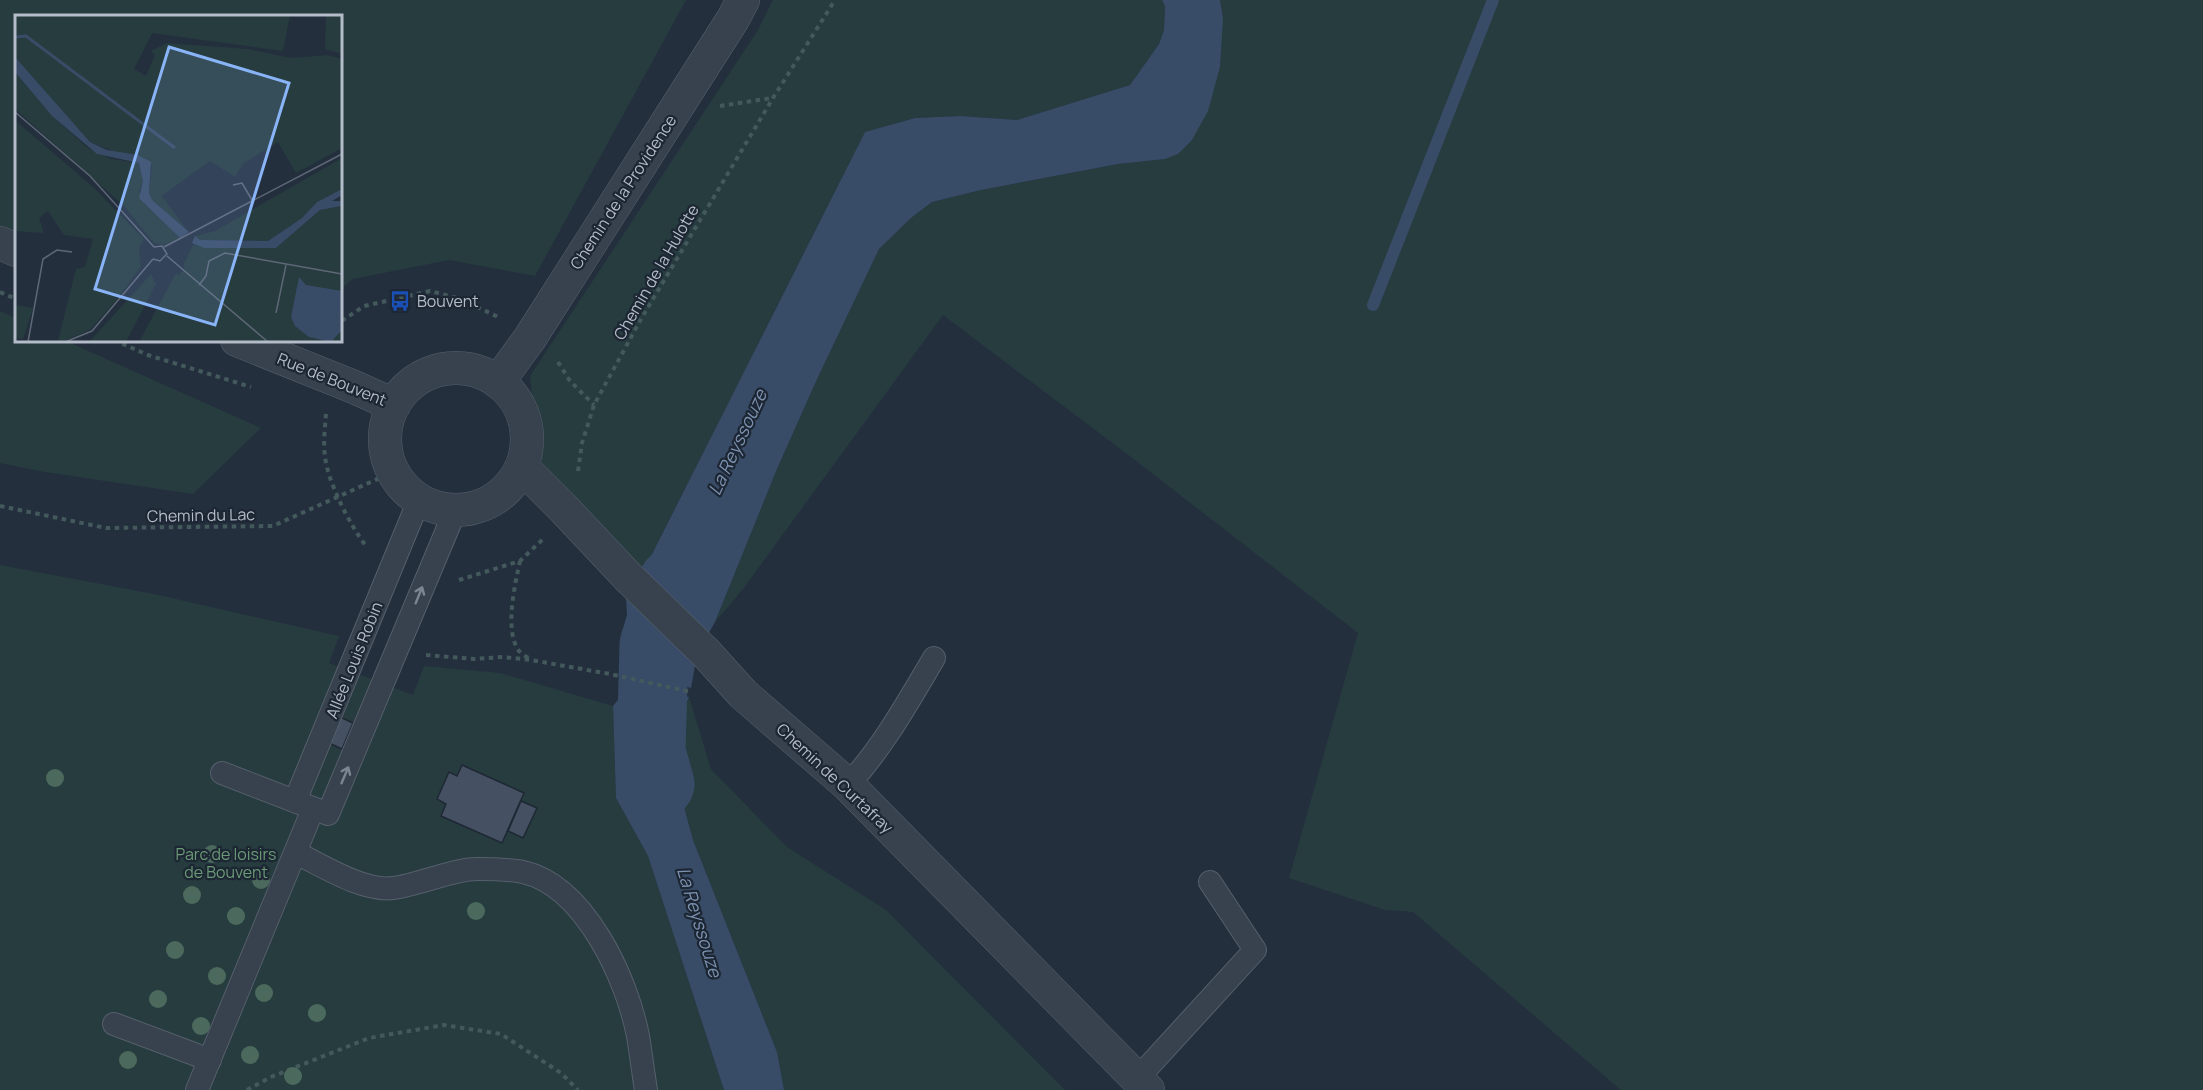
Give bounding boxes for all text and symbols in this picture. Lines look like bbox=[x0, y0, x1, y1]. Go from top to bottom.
inset map bbox=[15, 15, 342, 342]
street label: Chemin de la Providence bbox=[565, 110, 681, 274]
street label: Chemin de la Hulotte bbox=[608, 200, 704, 344]
bus stop icon: Bouvent bbox=[388, 289, 412, 313]
place label: Bouvent bbox=[417, 290, 479, 312]
street label: Rue de Bouvent bbox=[274, 347, 390, 411]
water label: La Reyssouze bbox=[702, 384, 772, 499]
street label: Chemin du Lac bbox=[147, 503, 255, 527]
one-way arrow bbox=[414, 586, 425, 604]
street label: Allée Louis Robin bbox=[321, 598, 387, 722]
street label: Chemin de Curtafray bbox=[772, 718, 899, 838]
one-way arrow bbox=[340, 766, 351, 785]
park label: Parc de loisirs de Bouvent bbox=[176, 843, 276, 883]
water label: La Reyssouze bbox=[672, 864, 729, 981]

